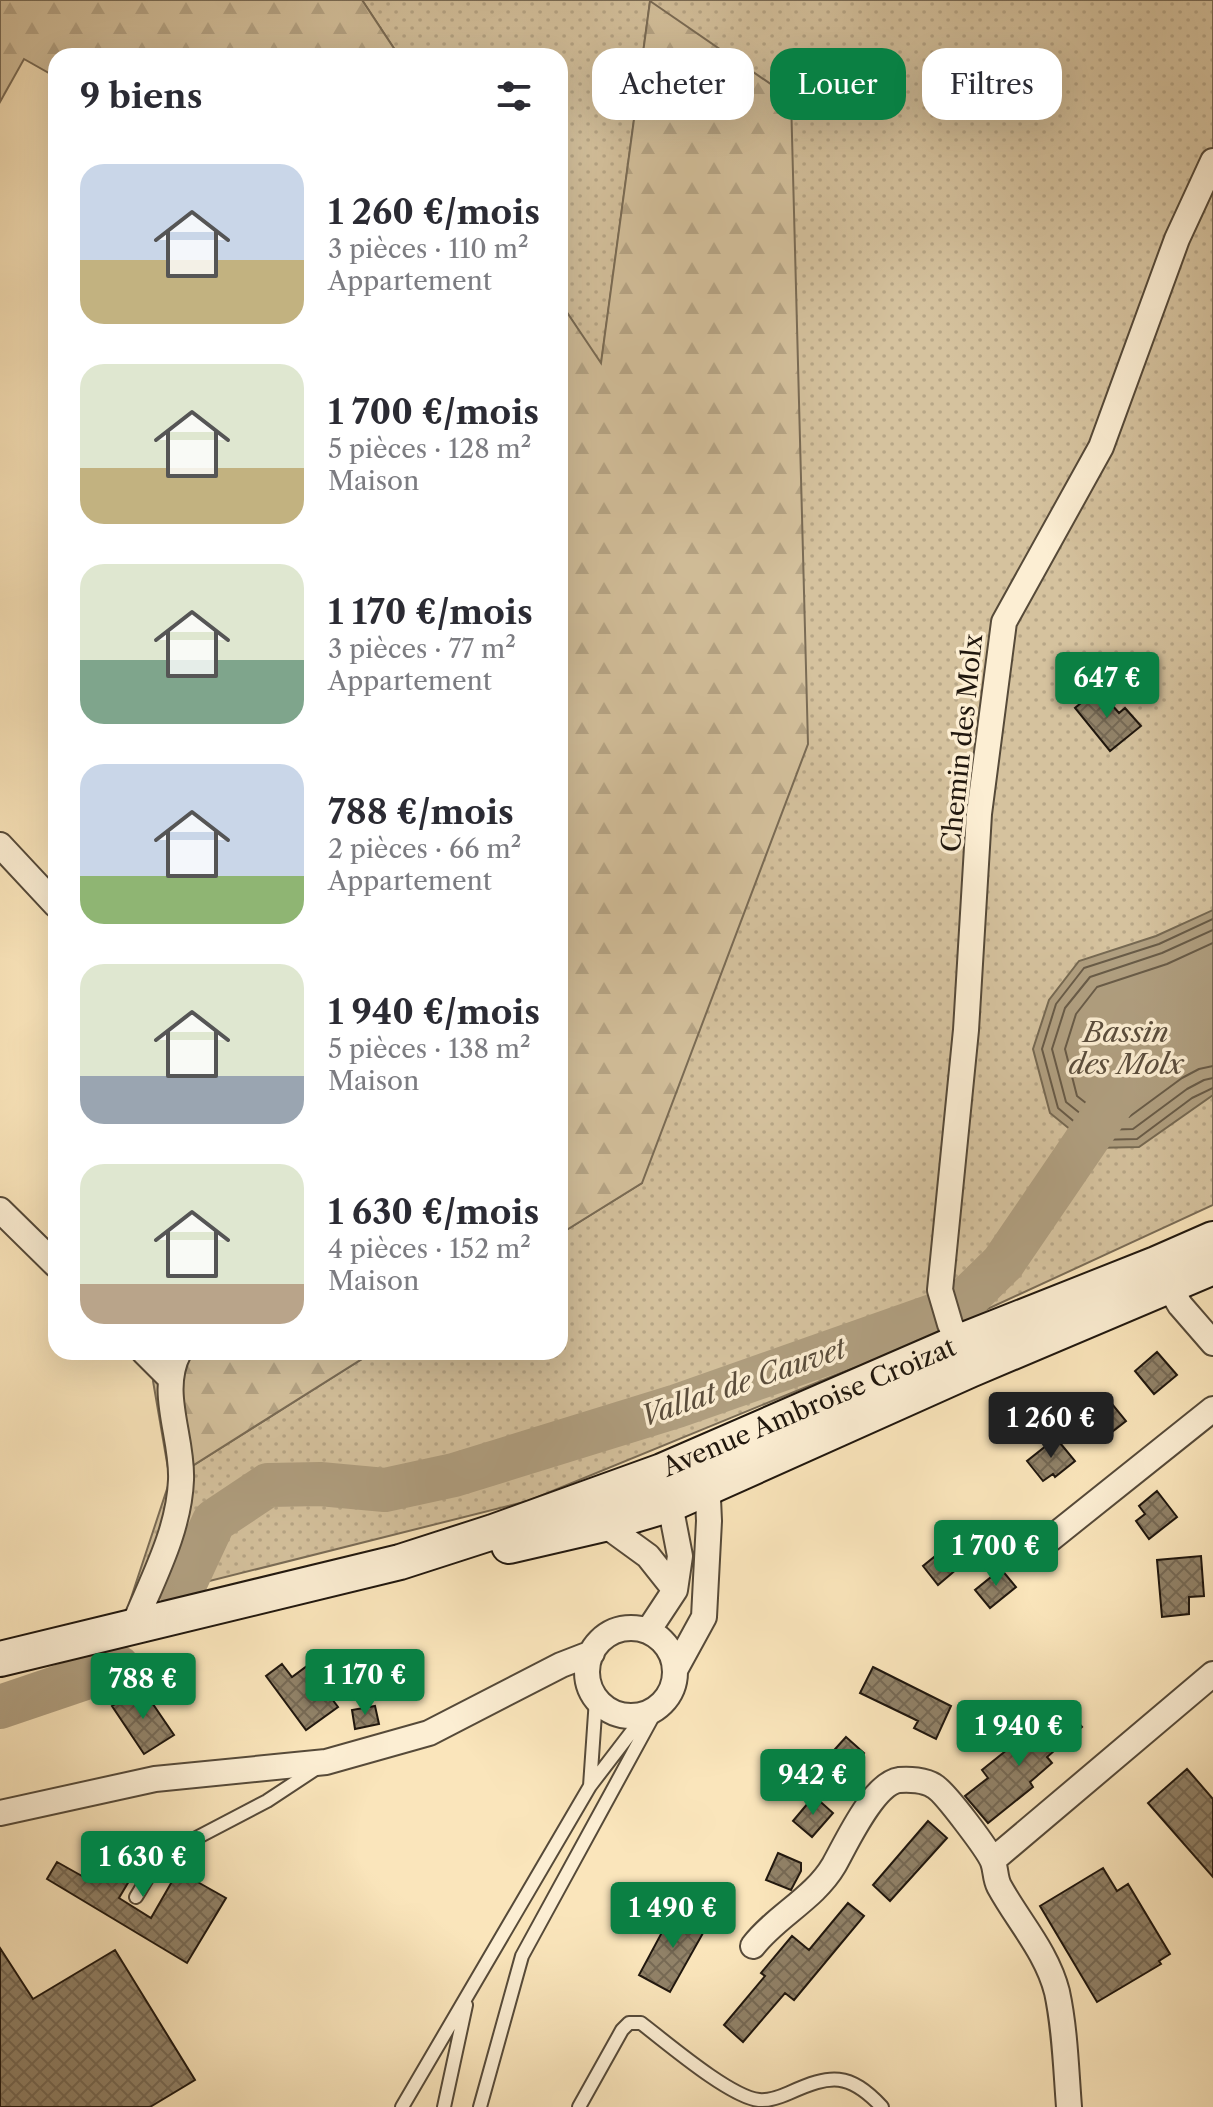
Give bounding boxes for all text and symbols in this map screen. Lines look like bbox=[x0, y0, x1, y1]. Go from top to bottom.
chip: Acheter bbox=[592, 48, 754, 120]
chip: Louer bbox=[770, 48, 906, 120]
chip: Filtres bbox=[922, 48, 1062, 120]
icon: filters bbox=[492, 74, 536, 118]
text: 9 biens bbox=[80, 75, 202, 117]
text: 1 260 €/mois bbox=[328, 191, 540, 233]
icon: home bbox=[144, 196, 240, 292]
text: 3 pièces · 110 m² bbox=[328, 233, 529, 265]
text: Appartement bbox=[328, 265, 492, 297]
text: 1 700 €/mois bbox=[328, 391, 539, 433]
icon: home bbox=[144, 396, 240, 492]
text: 5 pièces · 128 m² bbox=[328, 433, 531, 465]
text: Maison bbox=[328, 465, 419, 497]
text: 1 170 €/mois bbox=[328, 591, 533, 633]
icon: home bbox=[144, 596, 240, 692]
street label: Chemin des Molx bbox=[935, 631, 989, 854]
text: 3 pièces · 77 m² bbox=[328, 633, 516, 665]
pin: 647 € bbox=[1051, 652, 1163, 720]
text: 647 € bbox=[1073, 662, 1141, 694]
text: Appartement bbox=[328, 665, 492, 697]
text: 788 €/mois bbox=[328, 791, 514, 833]
icon: home bbox=[144, 796, 240, 892]
text: 2 pièces · 66 m² bbox=[328, 833, 521, 865]
text: Appartement bbox=[328, 865, 492, 897]
text: 1 940 €/mois bbox=[328, 991, 540, 1033]
icon: home bbox=[144, 996, 240, 1092]
water label: Bassin des Molx bbox=[1068, 1015, 1185, 1081]
text: 5 pièces · 138 m² bbox=[328, 1033, 531, 1065]
text: Maison bbox=[328, 1065, 419, 1097]
text: 1 630 €/mois bbox=[328, 1191, 539, 1233]
icon: home bbox=[144, 1196, 240, 1292]
text: 4 pièces · 152 m² bbox=[328, 1233, 531, 1265]
text: Maison bbox=[328, 1265, 419, 1297]
water label: Vallat de Cauvet bbox=[636, 1330, 852, 1433]
street label: Avenue Ambroise Croizat bbox=[657, 1330, 961, 1484]
pin: 1 260 € bbox=[977, 1392, 1125, 1460]
text: 1 260 € bbox=[1007, 1402, 1095, 1434]
pin: 1 700 € bbox=[922, 1520, 1070, 1588]
text: 1 700 € bbox=[952, 1530, 1040, 1562]
pin: 1 170 € bbox=[291, 1649, 439, 1717]
pin: 788 € bbox=[87, 1653, 199, 1721]
text: 1 170 € bbox=[323, 1659, 407, 1691]
text: 788 € bbox=[109, 1663, 177, 1695]
pin: 1 940 € bbox=[945, 1700, 1093, 1768]
text: 1 940 € bbox=[975, 1710, 1063, 1742]
pin: 942 € bbox=[757, 1749, 869, 1817]
text: 942 € bbox=[778, 1759, 848, 1791]
pin: 1 630 € bbox=[69, 1831, 217, 1899]
text: 1 630 € bbox=[99, 1841, 187, 1873]
pin: 1 490 € bbox=[599, 1882, 747, 1950]
text: 1 490 € bbox=[629, 1892, 717, 1924]

